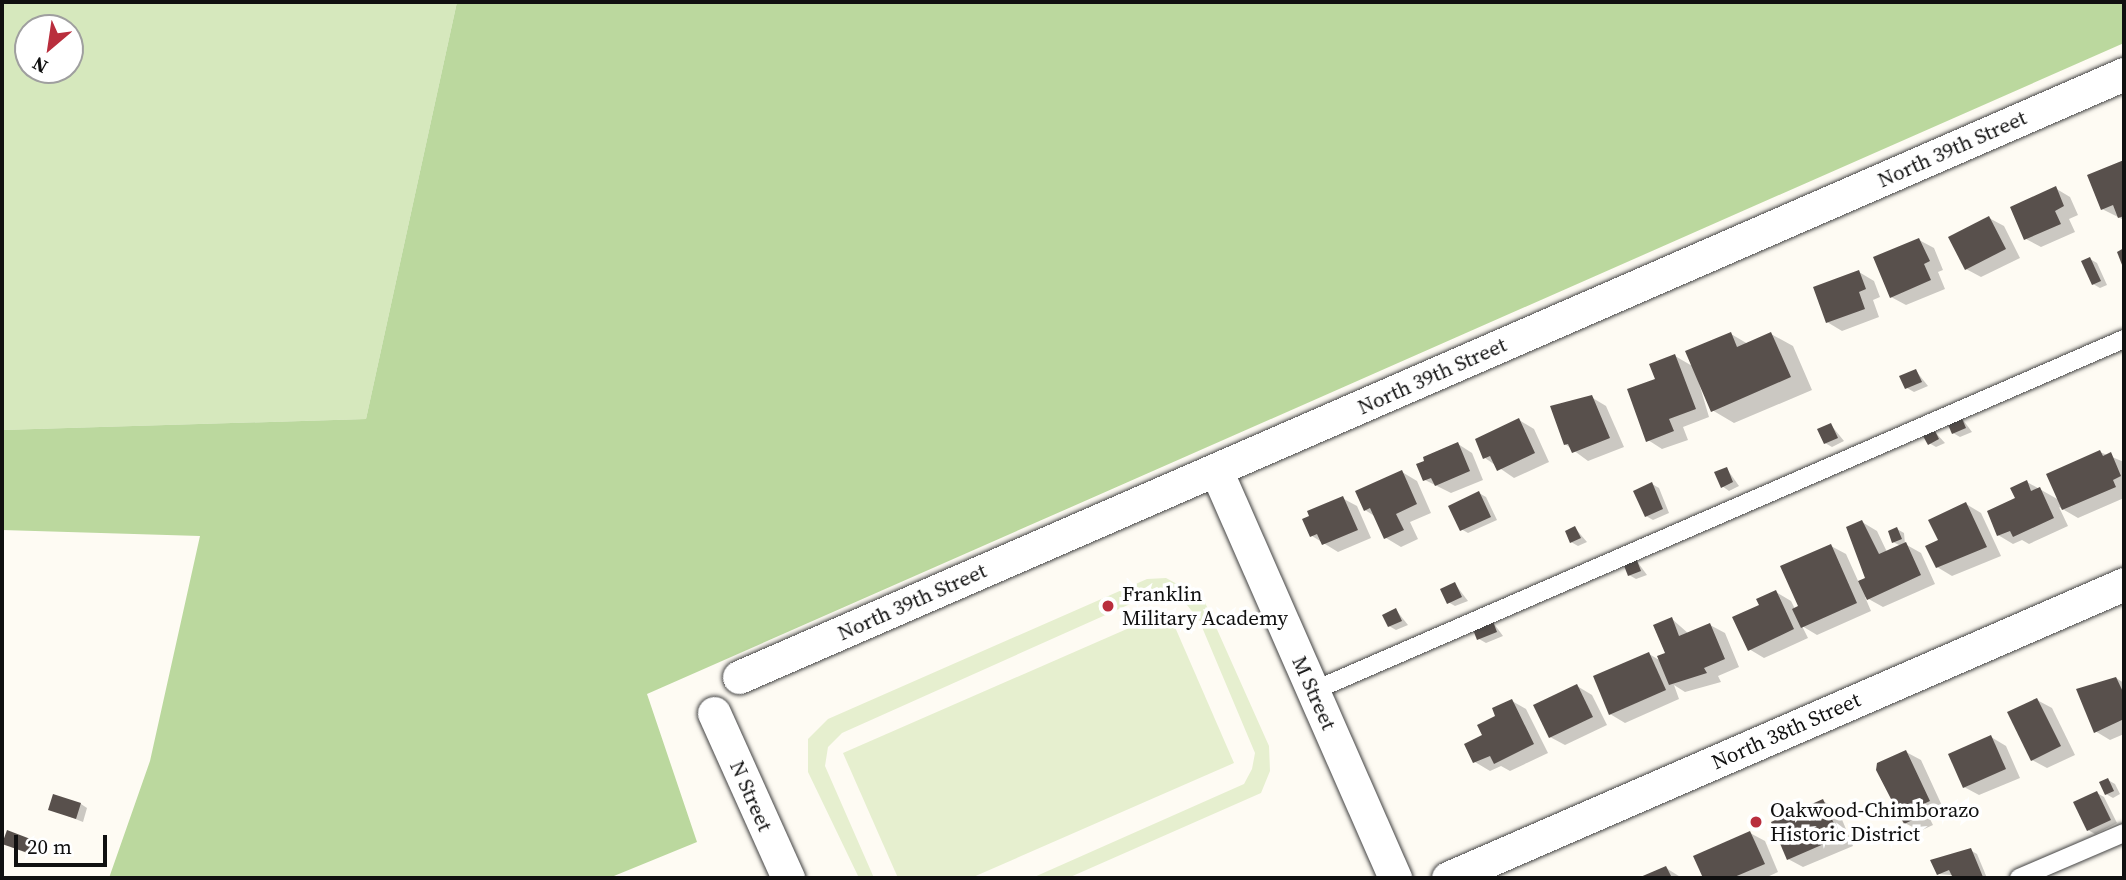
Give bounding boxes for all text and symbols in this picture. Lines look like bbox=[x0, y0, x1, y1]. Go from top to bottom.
north arrow bbox=[14, 14, 84, 84]
text: N bbox=[27, 51, 52, 80]
street label: North 39th Street bbox=[1874, 105, 2030, 193]
street label: North 39th Street bbox=[1354, 332, 1510, 420]
street label: North 39th Street bbox=[834, 558, 990, 646]
place label: Franklin Military Academy bbox=[1122, 581, 1288, 631]
marker: Franklin Military Academy bbox=[1100, 598, 1116, 614]
street label: M Street bbox=[1287, 652, 1341, 734]
street label: North 38th Street bbox=[1708, 687, 1864, 775]
street label: N Street bbox=[724, 757, 778, 835]
place label: Oakwood-Chimborazo Historic District bbox=[1770, 797, 1980, 847]
marker: Oakwood-Chimborazo Historic District bbox=[1748, 814, 1764, 830]
scale bar bbox=[18, 820, 110, 864]
text: 20 m bbox=[27, 832, 72, 861]

